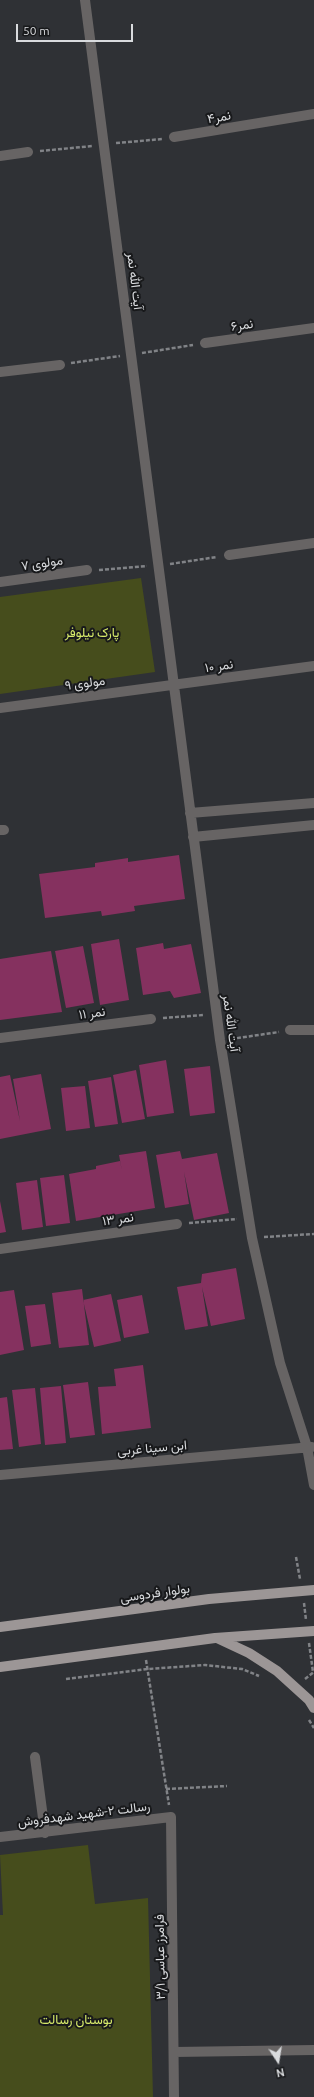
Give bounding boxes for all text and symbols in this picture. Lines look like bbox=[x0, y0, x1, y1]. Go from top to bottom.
scale bar bbox=[18, 16, 135, 42]
text: 50 m bbox=[23, 24, 50, 37]
street label: نمر۴ bbox=[206, 107, 232, 127]
street label: آیت الله نمر bbox=[124, 251, 146, 311]
street label: نمر۶ bbox=[230, 316, 254, 334]
street label: مولوی ۷ bbox=[20, 552, 64, 574]
park label: پارک نیلوفر bbox=[65, 625, 119, 641]
street label: نمر ۱۰ bbox=[204, 656, 234, 676]
street label: مولوی ۹ bbox=[64, 672, 106, 694]
street label: آیت الله نمر bbox=[219, 993, 243, 1053]
street label: نمر ۱۱ bbox=[78, 1004, 106, 1022]
street label: نمر ۱۳ bbox=[101, 1209, 135, 1229]
street label: ابن سینا غربی bbox=[117, 1437, 187, 1459]
street label: بولوار فردوسی bbox=[119, 1580, 191, 1606]
street label: رسالت ۲-شهید شهدفروش bbox=[17, 1798, 151, 1830]
street label: فرامرز عباسی ۳/۱ bbox=[151, 1914, 169, 2000]
park label: بوستان رسالت bbox=[40, 2012, 112, 2028]
north arrow bbox=[258, 2041, 298, 2081]
text: N bbox=[275, 2066, 286, 2079]

